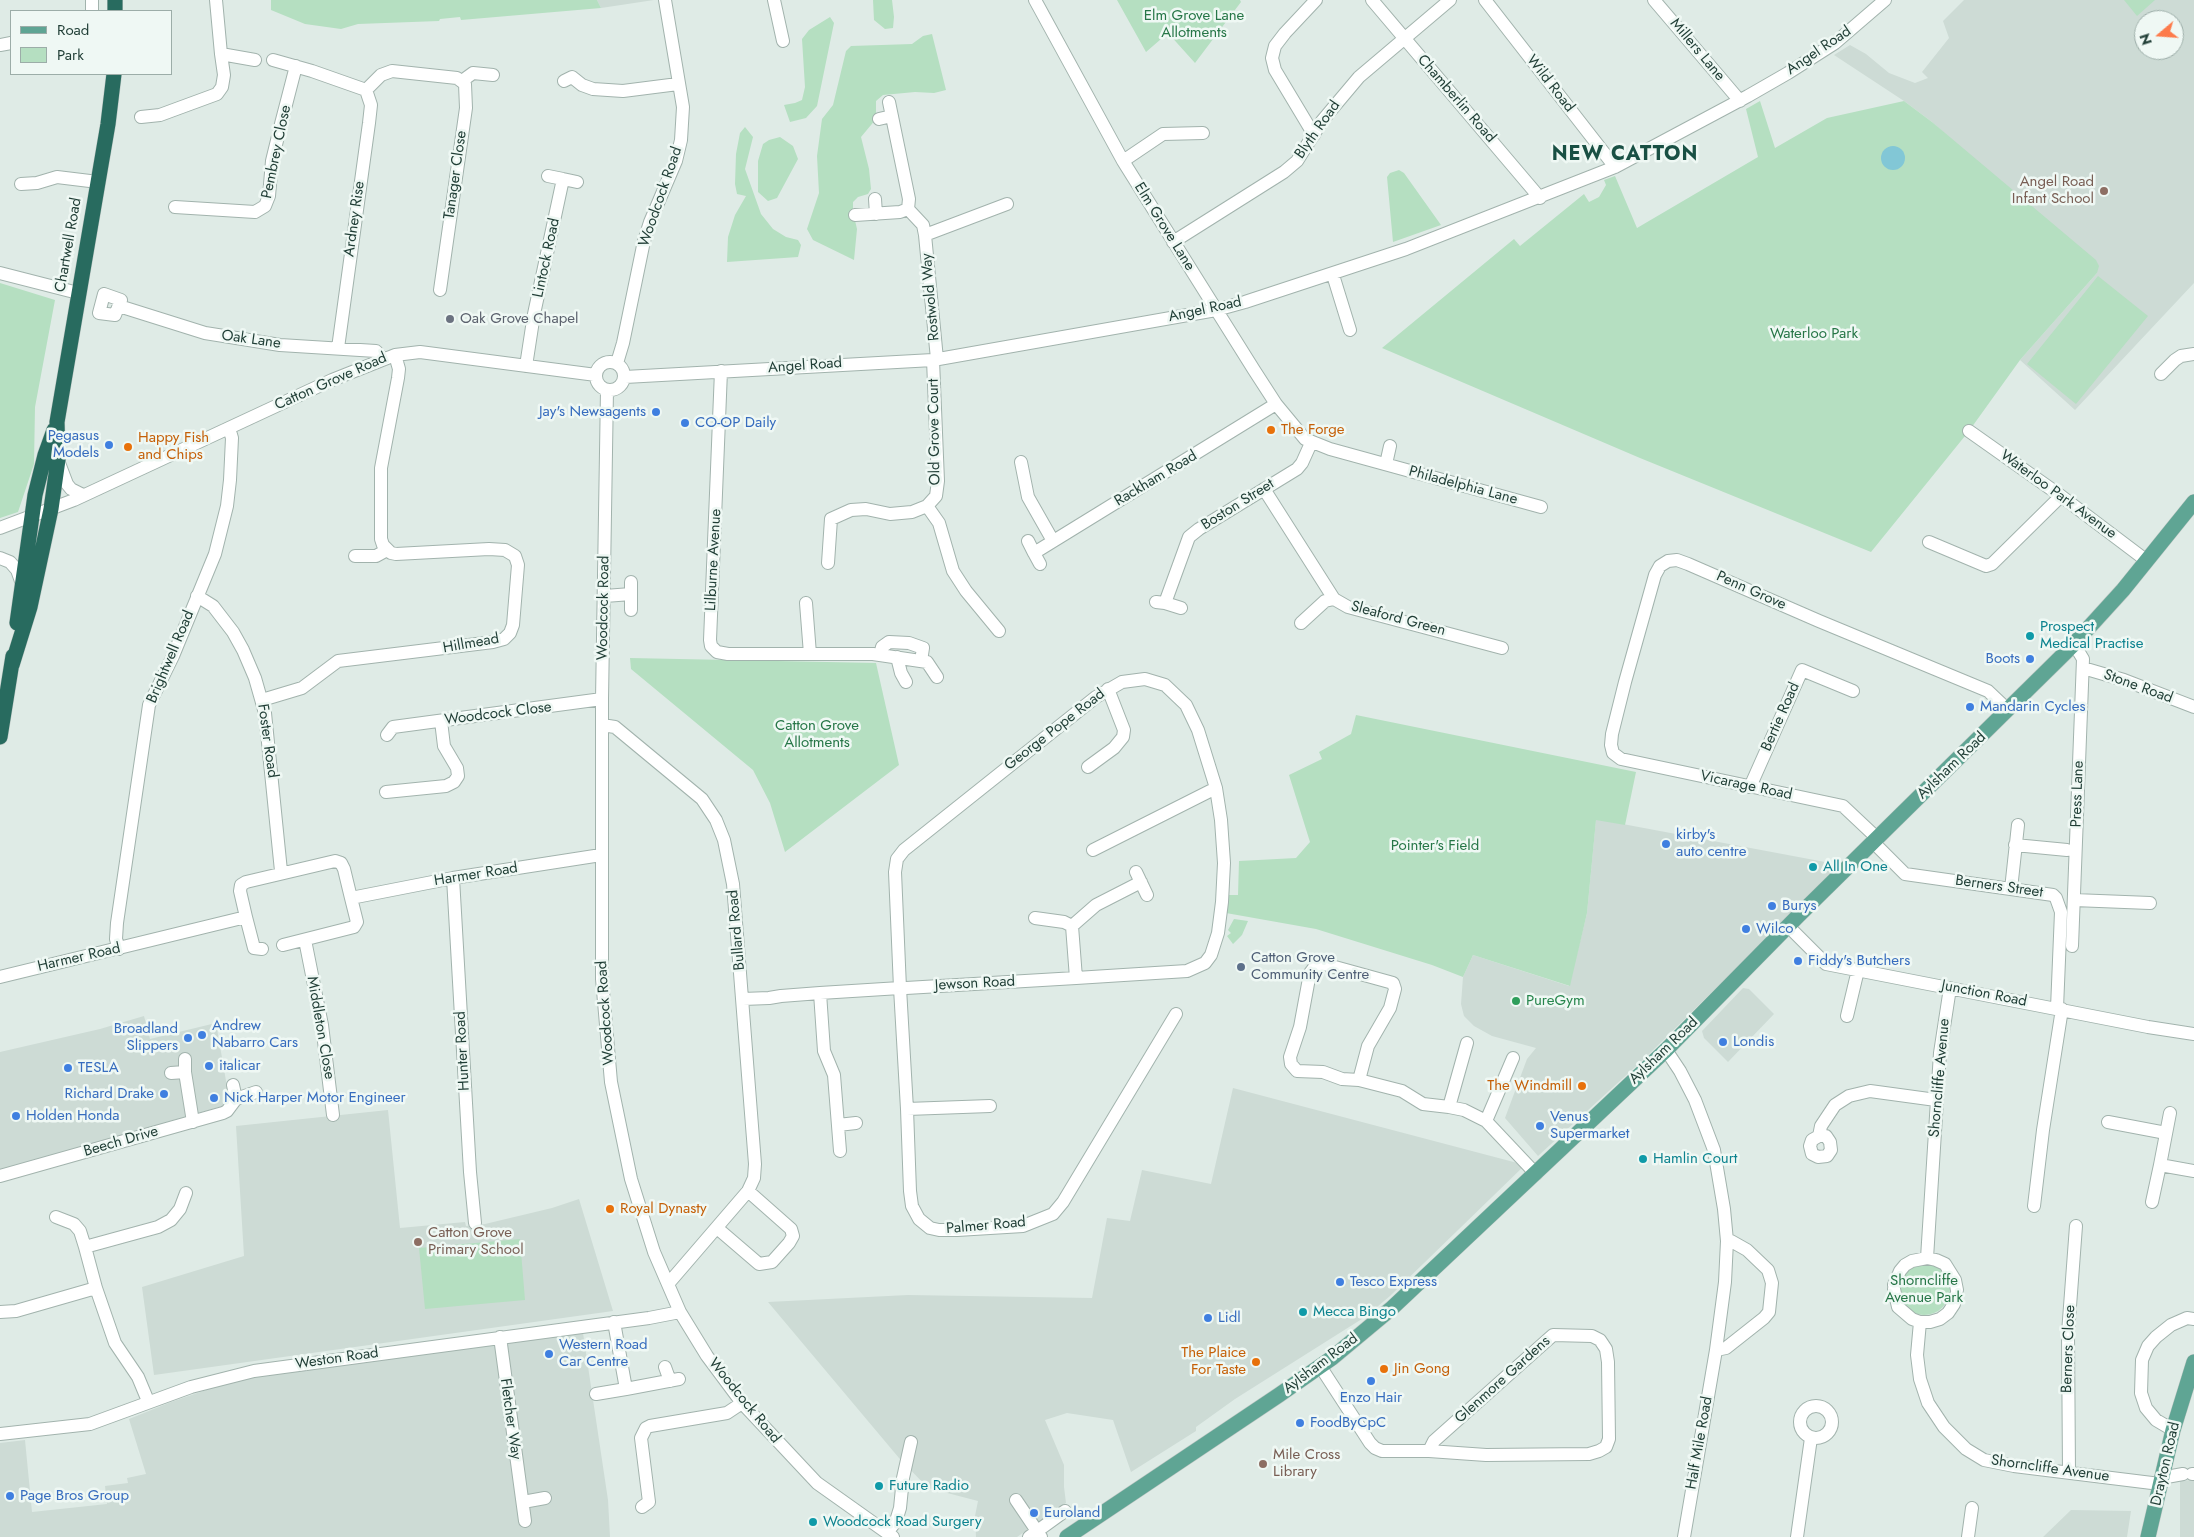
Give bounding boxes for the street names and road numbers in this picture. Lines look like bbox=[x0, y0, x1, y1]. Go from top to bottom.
street label: Millers Lane bbox=[1666, 15, 1728, 85]
street label: Angel Road bbox=[1783, 23, 1855, 79]
street label: Chamberlin Road bbox=[1413, 51, 1499, 147]
street label: Wild Road bbox=[1522, 52, 1578, 116]
street label: Blyth Road bbox=[1291, 97, 1345, 163]
street label: Pembrey Close bbox=[258, 104, 296, 200]
street label: Tanager Close bbox=[441, 129, 471, 221]
street label: Woodcock Road bbox=[635, 145, 687, 249]
street label: Ardney Rise bbox=[341, 180, 369, 258]
street label: Elm Grove Lane bbox=[1130, 180, 1198, 274]
street label: Chartwell Road bbox=[52, 196, 86, 294]
street label: Lintock Road bbox=[530, 217, 564, 299]
street label: Rostwold Way bbox=[918, 252, 944, 342]
street label: Angel Road bbox=[1167, 293, 1243, 327]
street label: Oak Lane bbox=[220, 327, 282, 353]
street label: Catton Grove Road bbox=[272, 349, 390, 415]
street label: Angel Road bbox=[767, 354, 843, 378]
street label: Old Grove Court bbox=[925, 379, 945, 485]
street label: Rackham Road bbox=[1111, 447, 1201, 511]
street label: Waterloo Park Avenue bbox=[1996, 447, 2120, 543]
street label: Philadelphia Lane bbox=[1407, 463, 1519, 509]
street label: Boston Street bbox=[1198, 475, 1278, 535]
street label: Lilburne Avenue bbox=[702, 508, 726, 612]
street label: Woodcock Road bbox=[594, 556, 614, 660]
street label: Penn Grove bbox=[1713, 568, 1789, 614]
street label: Sleaford Green bbox=[1349, 598, 1447, 640]
street label: Brightwell Road bbox=[143, 608, 199, 706]
street label: Hillmead bbox=[442, 630, 500, 658]
street label: Stone Road bbox=[2101, 666, 2175, 708]
street label: Bertie Road bbox=[1758, 680, 1804, 754]
street label: George Pope Road bbox=[1001, 685, 1109, 775]
street label: Woodcock Close bbox=[443, 698, 553, 730]
street label: Foster Road bbox=[253, 703, 281, 779]
street label: Aylsham Road bbox=[1914, 729, 1990, 803]
street label: Press Lane bbox=[2068, 760, 2088, 828]
street label: Vicarage Road bbox=[1698, 767, 1794, 805]
street label: Harmer Road bbox=[433, 860, 519, 890]
street label: Berners Street bbox=[1954, 872, 2044, 902]
street label: Bullard Road bbox=[725, 889, 749, 971]
street label: Harmer Road bbox=[36, 940, 122, 976]
street label: Woodcock Road bbox=[593, 960, 619, 1066]
street label: Jewson Road bbox=[934, 973, 1016, 995]
street label: Middleton Close bbox=[302, 975, 338, 1081]
street label: Junction Road bbox=[1940, 977, 2028, 1011]
street label: Hunter Road bbox=[452, 1011, 474, 1091]
street label: Aylsham Road bbox=[1626, 1014, 1702, 1088]
street label: Shorncliffe Avenue bbox=[1926, 1018, 1954, 1138]
street label: Beech Drive bbox=[82, 1123, 160, 1161]
street label: Palmer Road bbox=[945, 1214, 1027, 1238]
street label: Berners Close bbox=[2058, 1305, 2080, 1393]
street label: Aylsham Road bbox=[1280, 1330, 1362, 1398]
street label: Glenmore Gardens bbox=[1452, 1333, 1554, 1427]
street label: Weston Road bbox=[294, 1344, 380, 1374]
street label: Woodcock Road bbox=[704, 1355, 784, 1447]
street label: Fletcher Way bbox=[495, 1377, 525, 1461]
street label: Half Mile Road bbox=[1683, 1395, 1717, 1491]
street label: Drayton Road bbox=[2148, 1420, 2184, 1508]
street label: Shorncliffe Avenue bbox=[1990, 1452, 2110, 1486]

